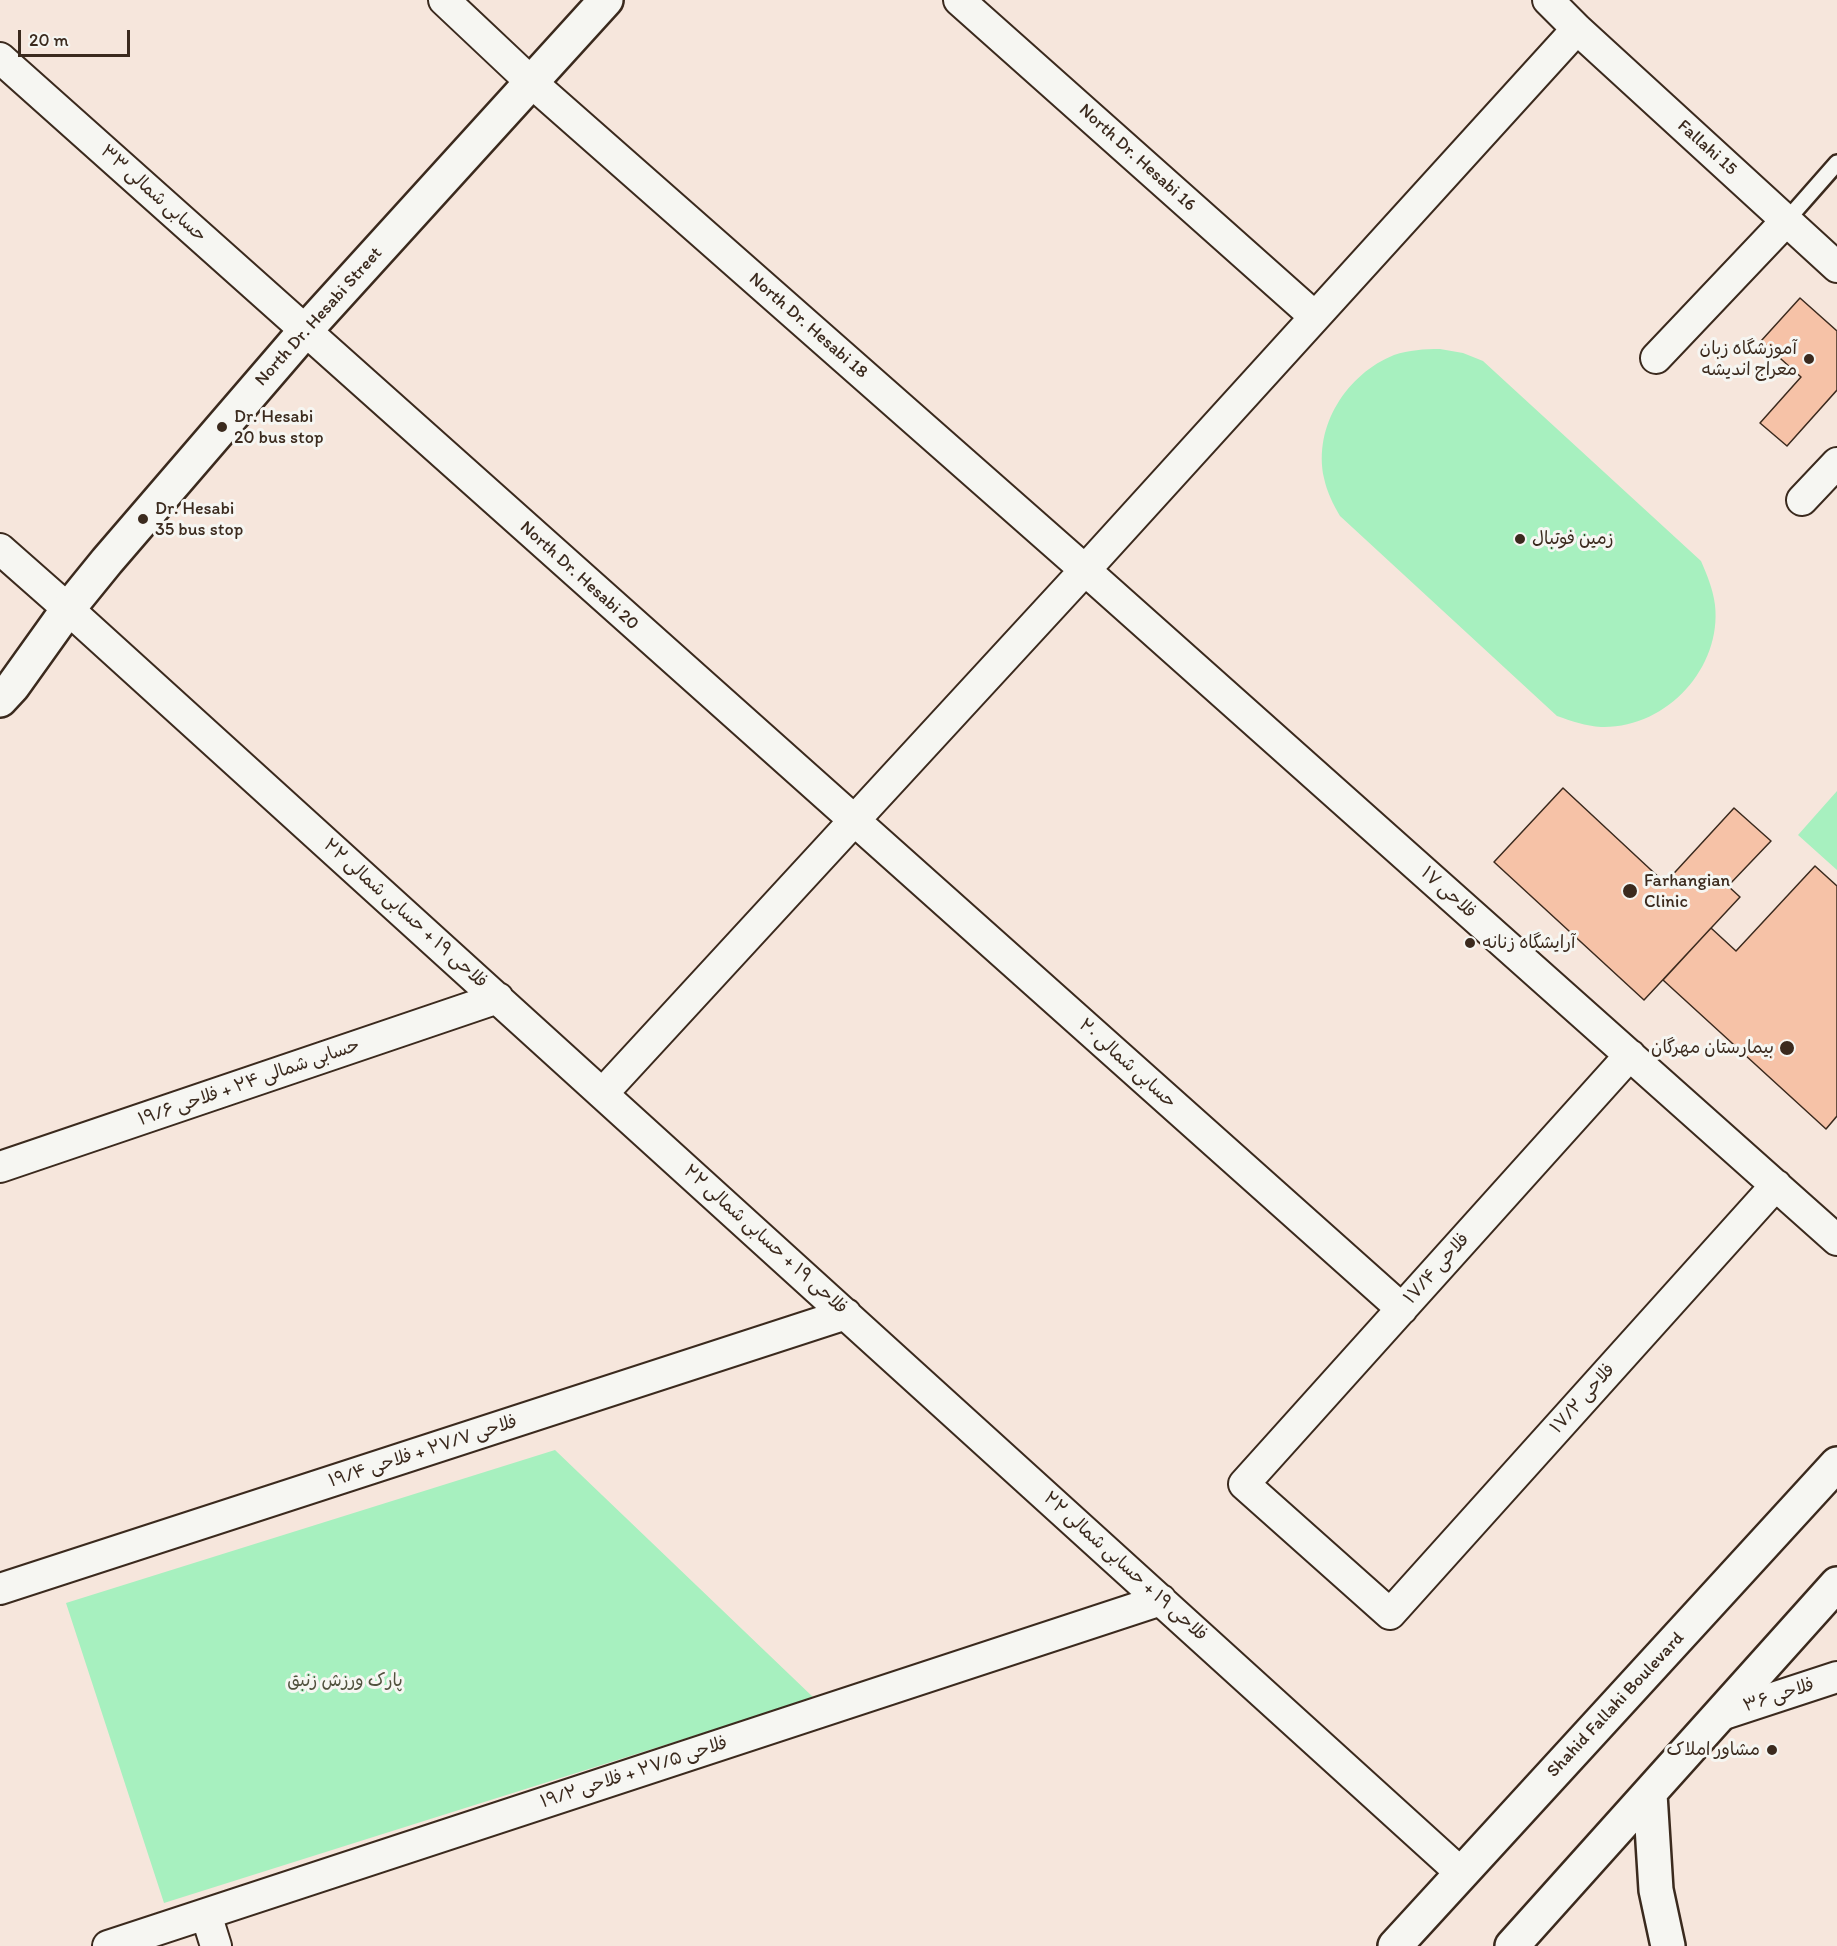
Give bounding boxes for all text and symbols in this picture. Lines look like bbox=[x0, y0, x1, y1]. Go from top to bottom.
scale bar bbox=[21, 18, 134, 56]
text: 20 m bbox=[29, 29, 69, 51]
street label: North Dr. Hesabi 16 bbox=[1074, 100, 1200, 216]
street label: Fallahi 15 bbox=[1673, 116, 1741, 180]
street label: حسابی شمالی ۳۳ bbox=[96, 141, 210, 247]
street label: North Dr. Hesabi Street bbox=[251, 243, 387, 391]
street label: North Dr. Hesabi 18 bbox=[744, 268, 872, 384]
place label: آموزشگاه زبان معراج اندیشه bbox=[1700, 338, 1797, 380]
marker: آموزشگاه زبان معراج اندیشه bbox=[1802, 352, 1816, 366]
place label: Dr. Hesabi 20 bus stop bbox=[234, 406, 323, 448]
marker: Dr. Hesabi 20 bus stop bbox=[215, 420, 229, 434]
place label: Dr. Hesabi 35 bus stop bbox=[155, 498, 243, 540]
marker: Dr. Hesabi 35 bus stop bbox=[136, 512, 150, 526]
street label: North Dr. Hesabi 20 bbox=[515, 517, 643, 635]
place label: زمین فوتبال bbox=[1532, 528, 1614, 550]
marker: زمین فوتبال bbox=[1513, 532, 1527, 546]
street label: فلاحی ۱۹ + حسابی شمالی ۲۲ bbox=[319, 835, 491, 993]
street label: فلاحی ۱۷ bbox=[1416, 863, 1480, 923]
place label: Farhangian Clinic bbox=[1644, 870, 1730, 912]
marker: Farhangian Clinic bbox=[1621, 882, 1639, 900]
place label: آرایشگاه زنانه bbox=[1482, 932, 1575, 954]
marker: آرایشگاه زنانه bbox=[1463, 936, 1477, 950]
street label: حسابی شمالی ۲۰ bbox=[1074, 1015, 1180, 1113]
street label: حسابی شمالی ۲۴ + فلاحی ۱۹/۶ bbox=[135, 1035, 363, 1131]
place label: بیمارستان مهرگان bbox=[1651, 1037, 1774, 1059]
marker: بیمارستان مهرگان bbox=[1778, 1039, 1796, 1057]
street label: فلاحی ۱۹ + حسابی شمالی ۲۲ bbox=[679, 1161, 851, 1319]
street label: فلاحی ۱۷/۴ bbox=[1400, 1229, 1474, 1309]
street label: فلاحی ۱۷/۲ bbox=[1546, 1360, 1620, 1438]
street label: فلاحی ۲۷/۷ + فلاحی ۱۹/۴ bbox=[326, 1411, 520, 1493]
street label: فلاحی ۱۹ + حسابی شمالی ۲۲ bbox=[1039, 1488, 1211, 1646]
street label: Shahid Fallahi Boulevard bbox=[1543, 1628, 1689, 1782]
park label: پارک ورزش زنبق bbox=[287, 1670, 403, 1692]
street label: فلاحی ۳۶ bbox=[1741, 1674, 1817, 1718]
street label: فلاحی ۲۷/۵ + فلاحی ۱۹/۲ bbox=[538, 1733, 730, 1813]
place label: مشاور املاک bbox=[1667, 1739, 1760, 1761]
marker: مشاور املاک bbox=[1765, 1743, 1779, 1757]

